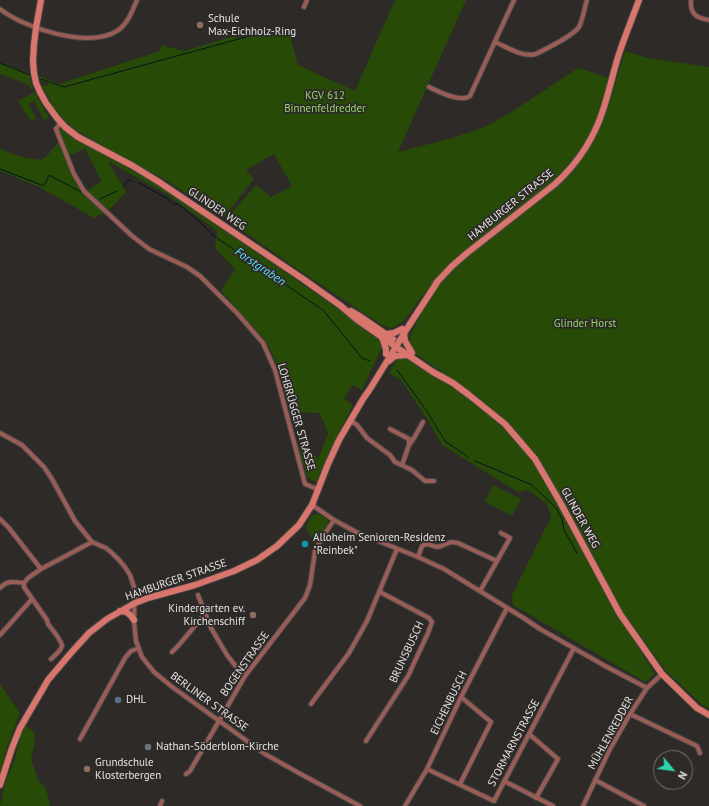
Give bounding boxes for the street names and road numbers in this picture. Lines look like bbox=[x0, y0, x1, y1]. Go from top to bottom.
street label: HAMBURGER STRASSE bbox=[465, 166, 557, 244]
street label: GLINDER WEG bbox=[185, 185, 249, 233]
street label: LOHBRÜGGER STRASSE bbox=[274, 362, 318, 472]
street label: GLINDER WEG bbox=[558, 485, 602, 551]
street label: HAMBURGER STRASSE bbox=[123, 556, 229, 604]
street label: BRUNSBUSCH bbox=[387, 619, 427, 685]
street label: BOGENSTRASSE bbox=[218, 629, 272, 699]
street label: BERLINER STRASSE bbox=[168, 669, 250, 735]
street label: EICHENBUSCH bbox=[428, 669, 470, 737]
street label: MÜHLENREDDER bbox=[585, 694, 637, 772]
street label: STORMARNSTRASSE bbox=[485, 697, 543, 789]

